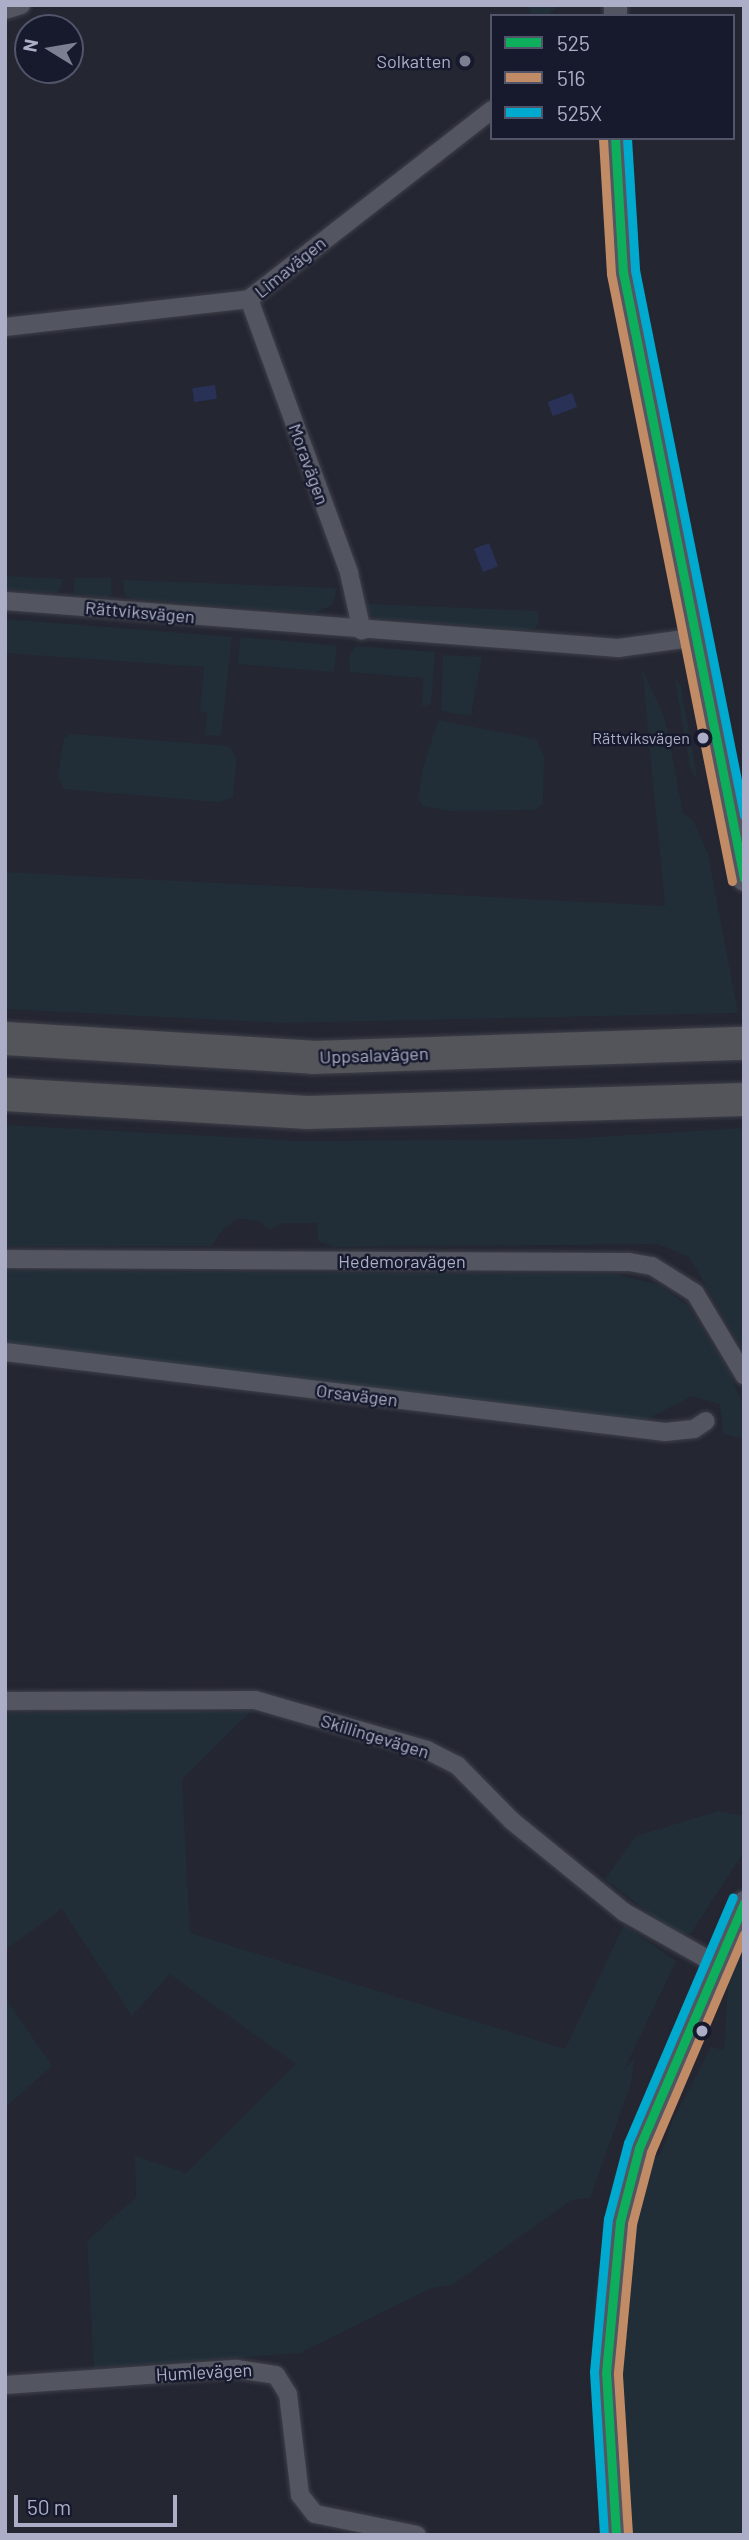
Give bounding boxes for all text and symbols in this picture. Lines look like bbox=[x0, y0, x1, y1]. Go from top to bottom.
north arrow bbox=[14, 14, 84, 84]
legend bbox=[490, 14, 735, 140]
text: 525 bbox=[557, 30, 590, 55]
text: N bbox=[17, 37, 42, 54]
place label: Solkatten bbox=[376, 50, 451, 72]
marker: Solkatten bbox=[457, 53, 473, 69]
text: 516 bbox=[557, 65, 585, 90]
text: 525X bbox=[557, 100, 602, 125]
street label: Limavägen bbox=[250, 232, 330, 302]
street label: Moravägen bbox=[284, 420, 334, 508]
street label: Rättviksvägen bbox=[84, 596, 196, 628]
place label: Rättviksvägen bbox=[592, 728, 690, 748]
marker: Rättviksvägen bbox=[696, 731, 710, 745]
street label: Uppsalavägen bbox=[319, 1042, 429, 1068]
street label: Hedemoravägen bbox=[338, 1250, 466, 1272]
street label: Orsavägen bbox=[315, 1379, 399, 1411]
street label: Skillingevägen bbox=[318, 1709, 432, 1763]
unlabelled marker bbox=[695, 2024, 709, 2038]
street label: Humlevägen bbox=[155, 2359, 253, 2385]
scale bar bbox=[18, 2480, 180, 2524]
text: 50 m bbox=[27, 2494, 71, 2519]

